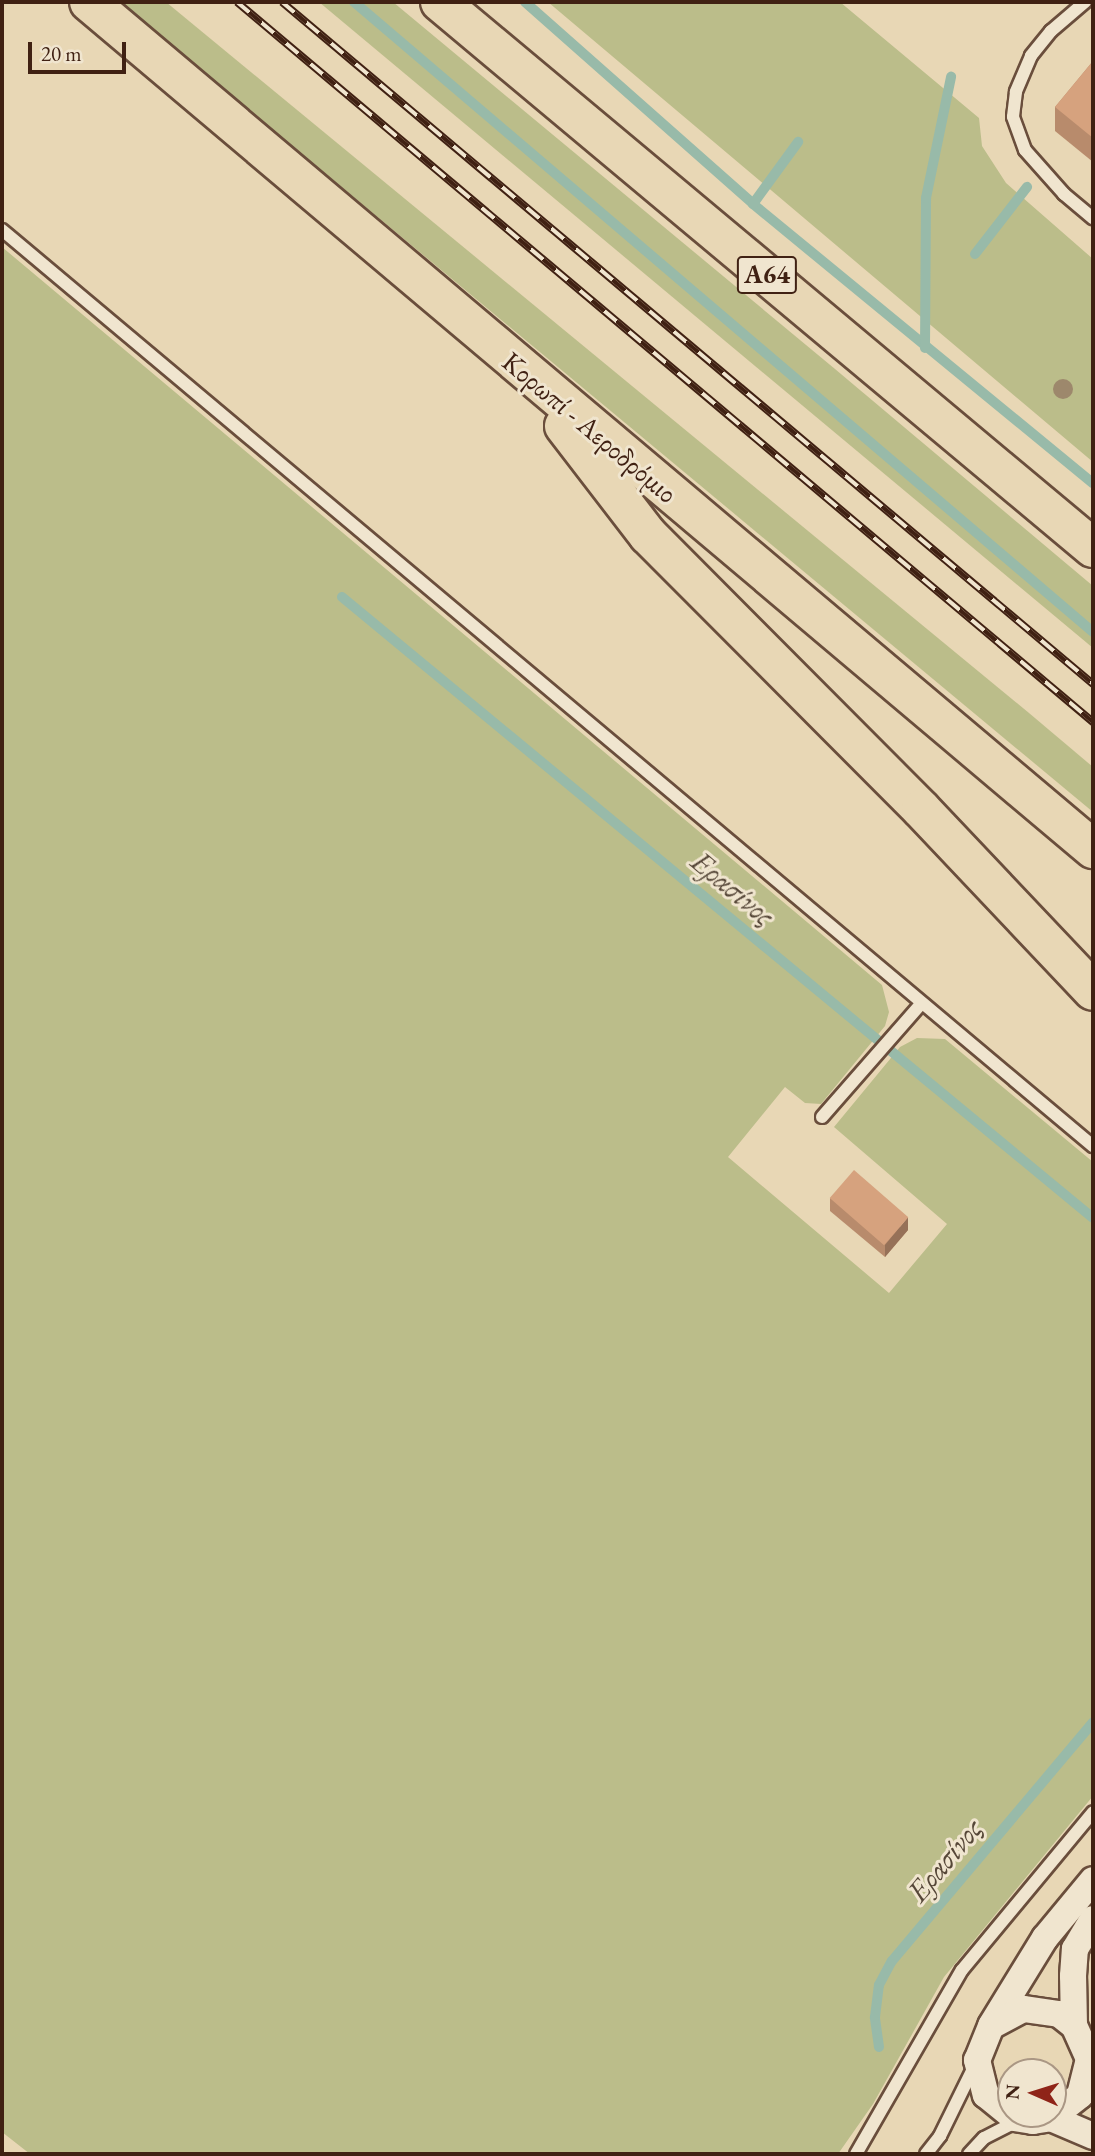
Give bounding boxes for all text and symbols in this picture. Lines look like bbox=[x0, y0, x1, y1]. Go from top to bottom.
scale bar bbox=[32, 28, 130, 72]
text: 20 m bbox=[41, 40, 82, 67]
road number: Α64 bbox=[736, 252, 798, 298]
street label: Κορωπί - Αεροδρόμιο bbox=[496, 344, 684, 510]
water label: Ερασίνος bbox=[684, 844, 782, 934]
water label: Ερασίνος bbox=[900, 1811, 990, 1909]
north arrow bbox=[997, 2058, 1067, 2128]
text: N bbox=[1000, 2084, 1025, 2100]

